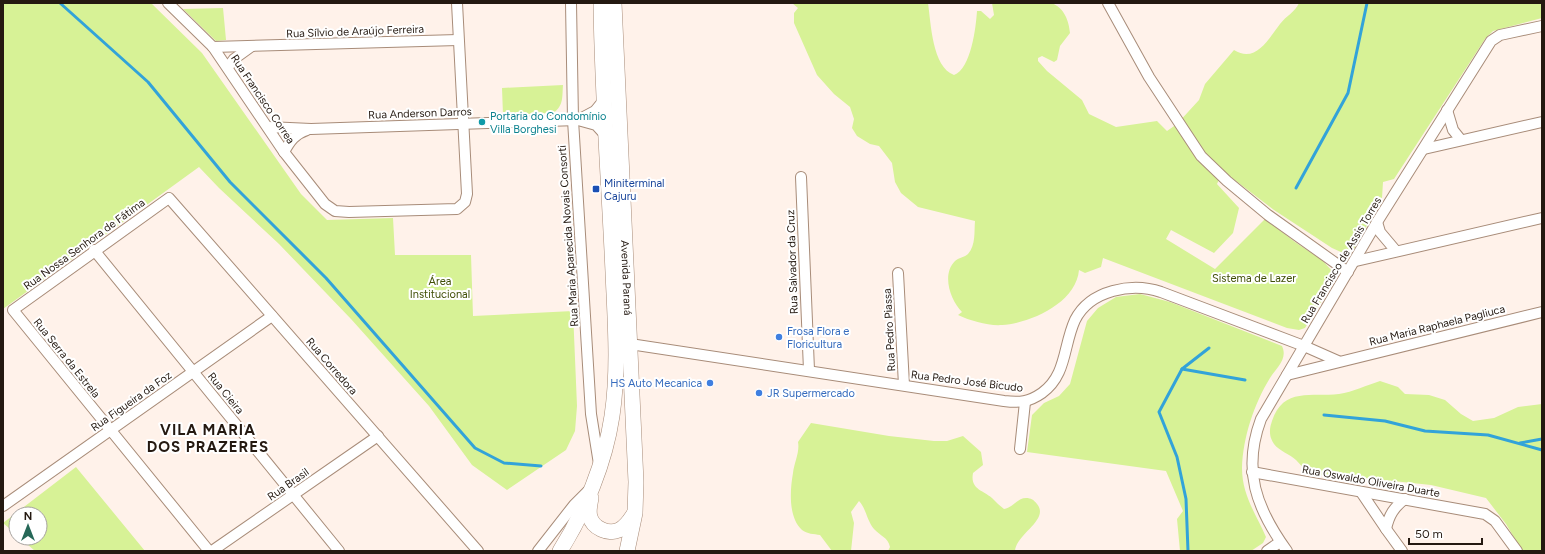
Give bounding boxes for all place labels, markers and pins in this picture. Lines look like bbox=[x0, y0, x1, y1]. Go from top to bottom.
place label: Portaria do Condomínio Villa Borghesi bbox=[490, 110, 607, 136]
marker: Portaria do Condomínio Villa Borghesi bbox=[477, 117, 487, 127]
place label: Miniterminal Cajuru bbox=[604, 177, 664, 203]
marker: Miniterminal Cajuru bbox=[591, 184, 601, 194]
place label: Frosa Flora e Floricultura bbox=[787, 325, 849, 351]
marker: Frosa Flora e Floricultura bbox=[774, 332, 784, 342]
place label: HS Auto Mecanica bbox=[610, 377, 702, 390]
marker: HS Auto Mecanica bbox=[705, 378, 715, 388]
place label: JR Supermercado bbox=[767, 387, 855, 400]
marker: JR Supermercado bbox=[754, 388, 764, 398]

